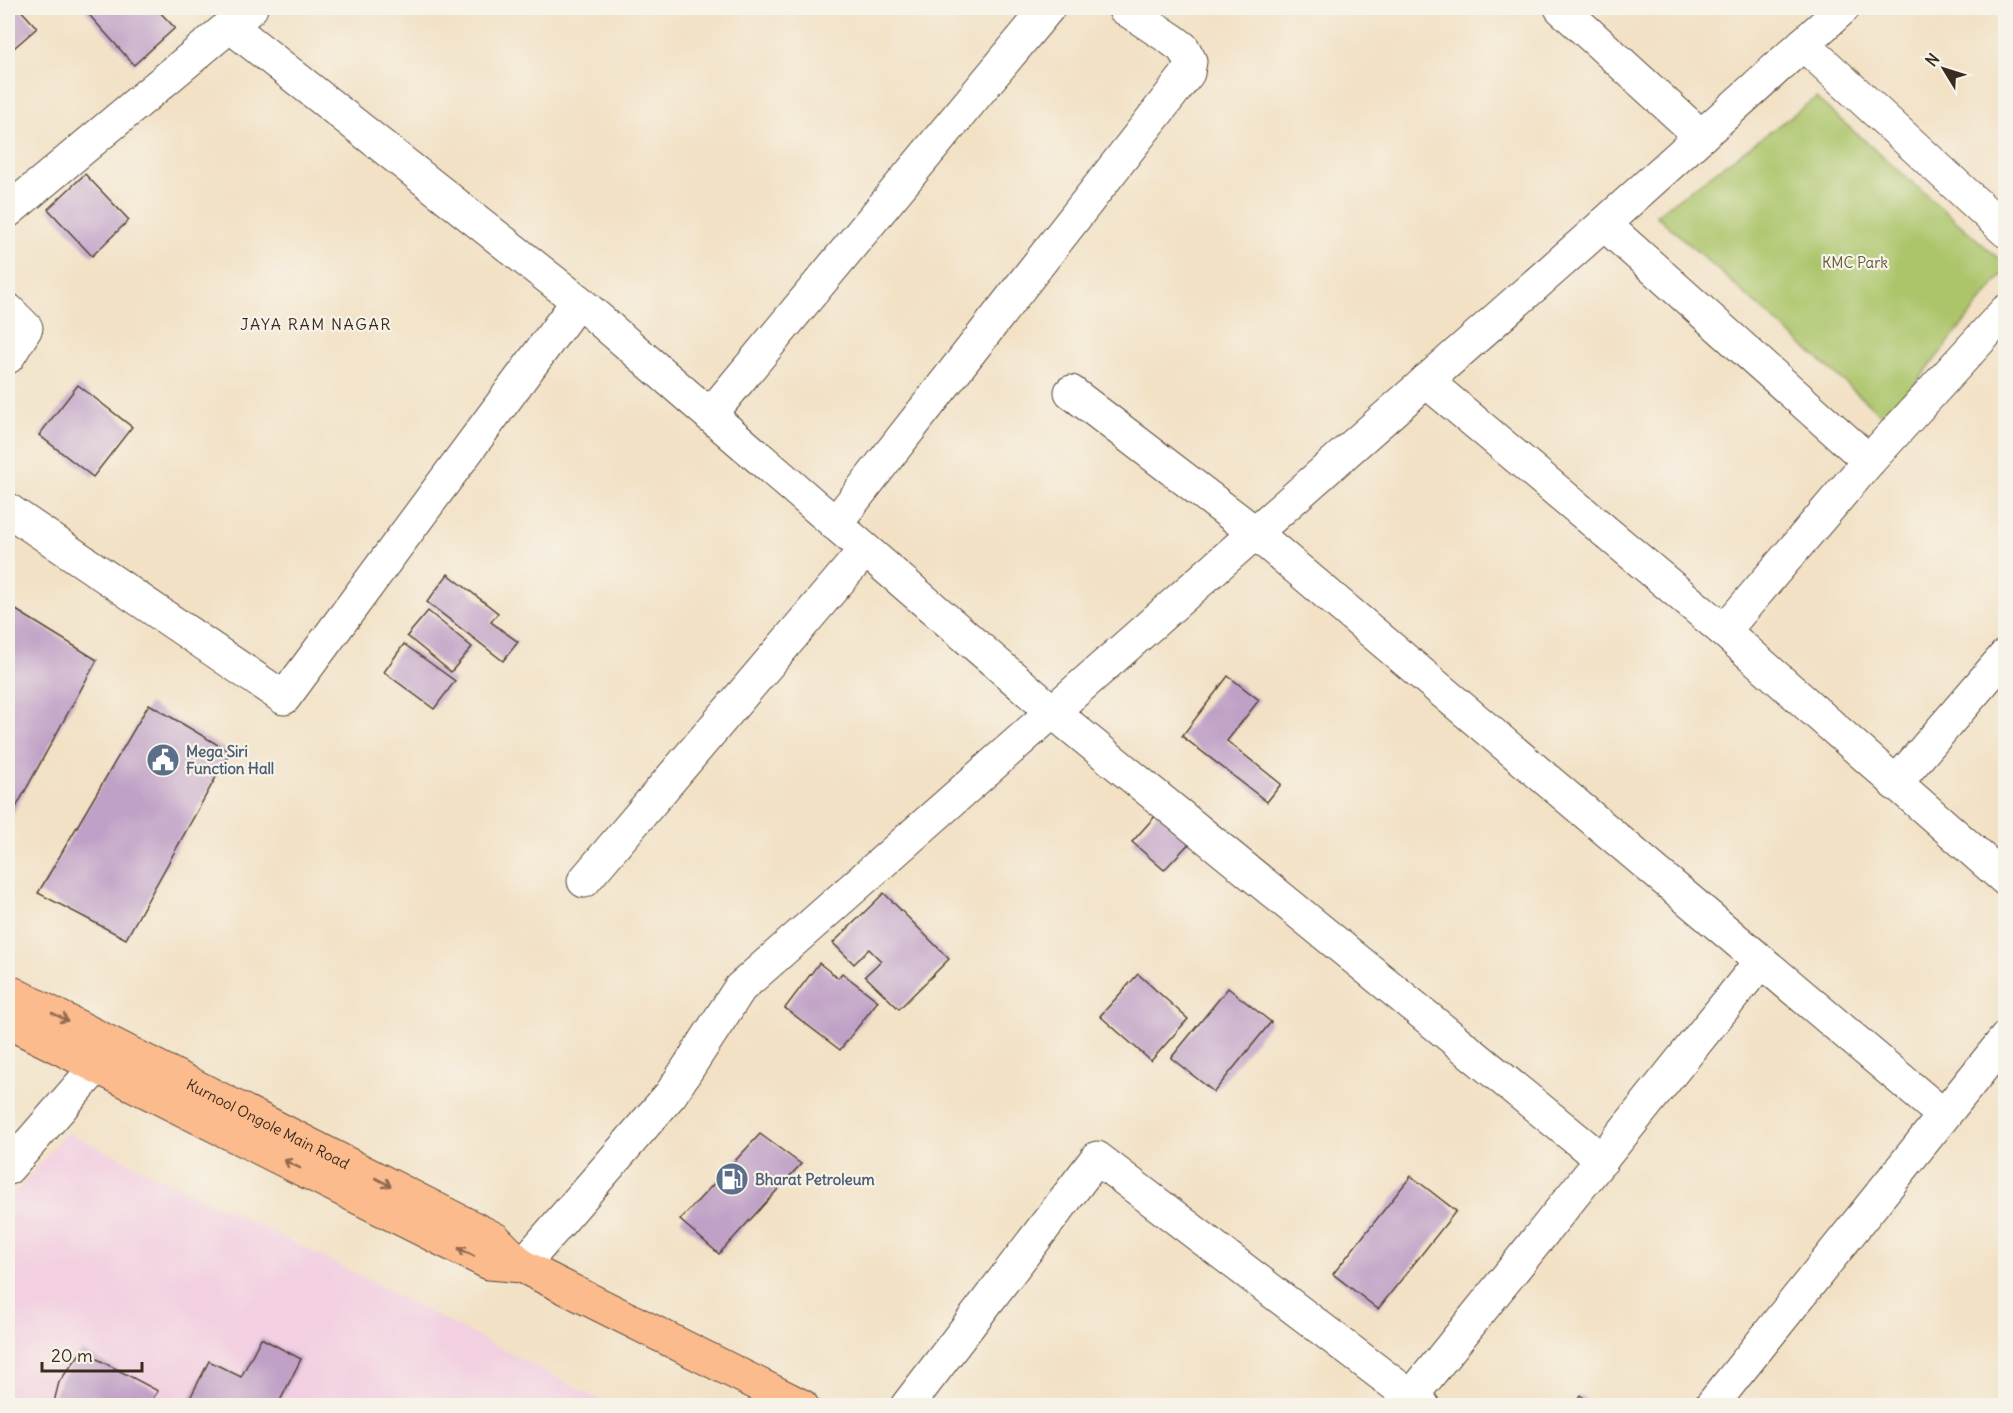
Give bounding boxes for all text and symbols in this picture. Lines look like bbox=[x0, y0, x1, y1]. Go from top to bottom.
north arrow bbox=[1914, 39, 1974, 99]
text: N bbox=[1921, 49, 1943, 70]
park label: KMC Park bbox=[1822, 253, 1888, 272]
district label: JAYA RAM NAGAR bbox=[240, 314, 392, 334]
public building icon: Mega Siri Function Hall bbox=[145, 742, 181, 778]
place label: Mega Siri Function Hall bbox=[186, 742, 274, 778]
one-way arrow bbox=[50, 1012, 68, 1023]
street label: Kurnool Ongole Main Road bbox=[184, 1074, 353, 1173]
one-way arrow bbox=[284, 1158, 302, 1169]
fuel station icon: Bharat Petroleum bbox=[714, 1161, 750, 1197]
place label: Bharat Petroleum bbox=[755, 1170, 875, 1189]
one-way arrow bbox=[374, 1176, 392, 1188]
one-way arrow bbox=[458, 1245, 476, 1257]
scale bar bbox=[42, 1335, 142, 1373]
text: 20 m bbox=[51, 1344, 93, 1367]

